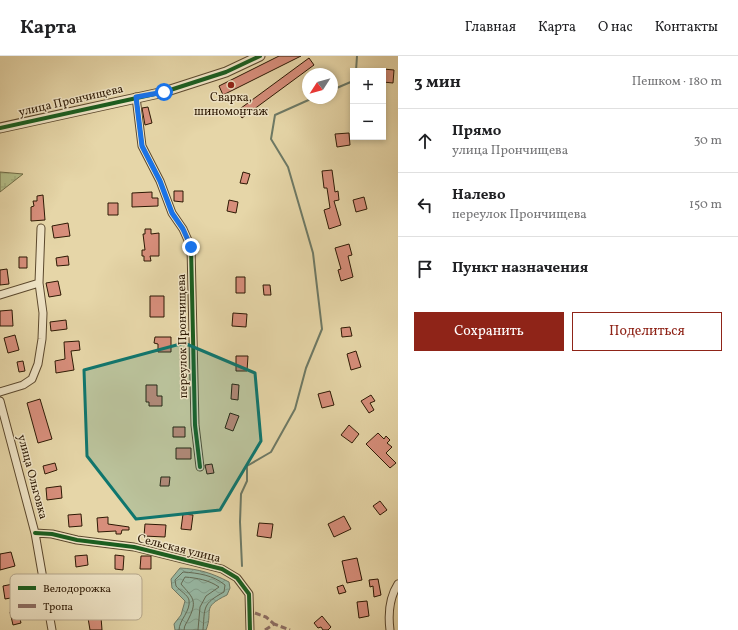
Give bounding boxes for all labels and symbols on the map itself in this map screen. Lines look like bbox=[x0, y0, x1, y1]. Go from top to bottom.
north arrow bbox=[302, 68, 338, 104]
marker: Сварка, шиномонтаж bbox=[226, 80, 236, 90]
street label: улица Прончищева bbox=[17, 81, 125, 121]
route start bbox=[155, 83, 173, 101]
place label: Сварка, шиномонтаж bbox=[194, 90, 268, 120]
route end bbox=[182, 238, 200, 256]
street label: переулок Прончищева bbox=[174, 274, 192, 398]
street label: улица Ольговка bbox=[13, 433, 51, 521]
street label: Сельская улица bbox=[136, 531, 222, 567]
legend bbox=[10, 574, 142, 620]
text: Велодорожка bbox=[43, 582, 112, 597]
text: Тропа bbox=[43, 600, 74, 615]

